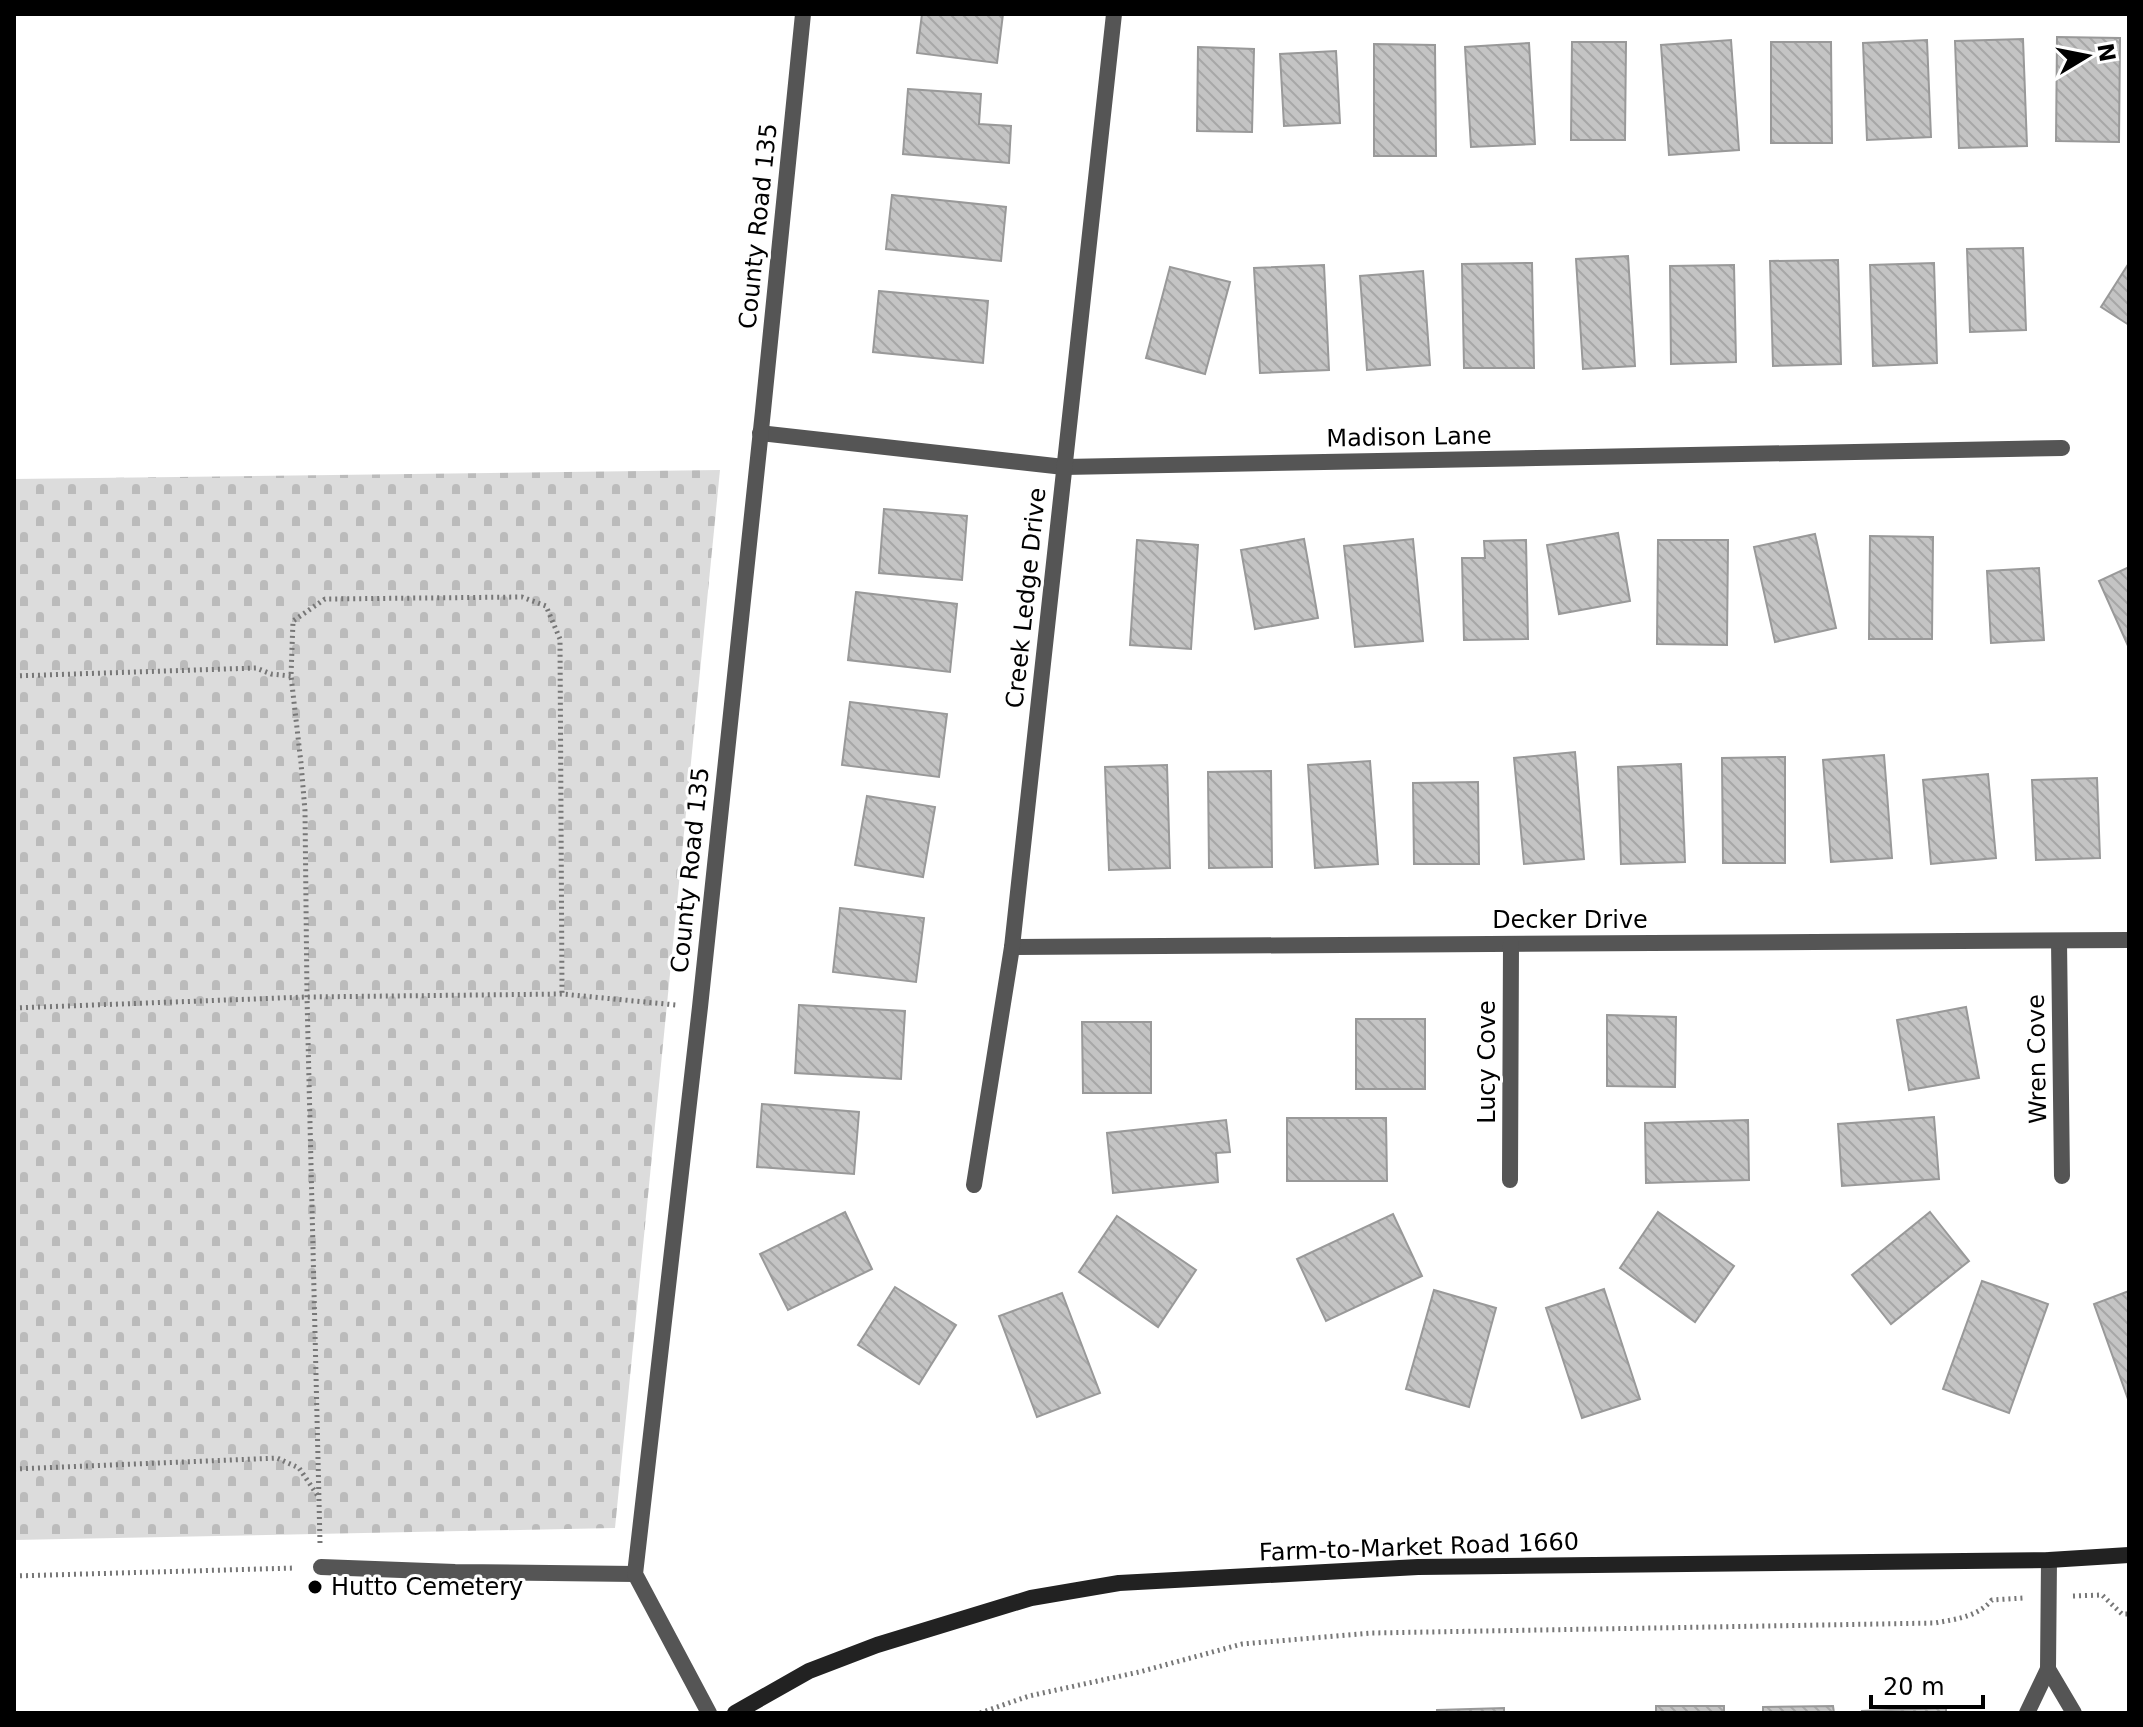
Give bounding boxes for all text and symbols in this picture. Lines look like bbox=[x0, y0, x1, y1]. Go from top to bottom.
north arrow bbox=[2047, 16, 2127, 96]
text: N bbox=[2092, 41, 2120, 64]
street label: County Road 135 bbox=[733, 122, 783, 330]
street label: Madison Lane bbox=[1326, 422, 1492, 452]
street label: Creek Ledge Drive bbox=[1000, 486, 1052, 710]
street label: County Road 135 bbox=[665, 766, 715, 974]
street label: Decker Drive bbox=[1492, 906, 1648, 934]
street label: Wren Cove bbox=[2022, 994, 2052, 1124]
street label: Lucy Cove bbox=[1473, 1000, 1501, 1124]
street label: Farm-to-Market Road 1660 bbox=[1259, 1527, 1579, 1567]
place label: Hutto Cemetery bbox=[331, 1573, 523, 1601]
marker: Hutto Cemetery bbox=[306, 1578, 324, 1596]
scale bar bbox=[1871, 1659, 1983, 1709]
text: 20 m bbox=[1883, 1673, 1945, 1701]

